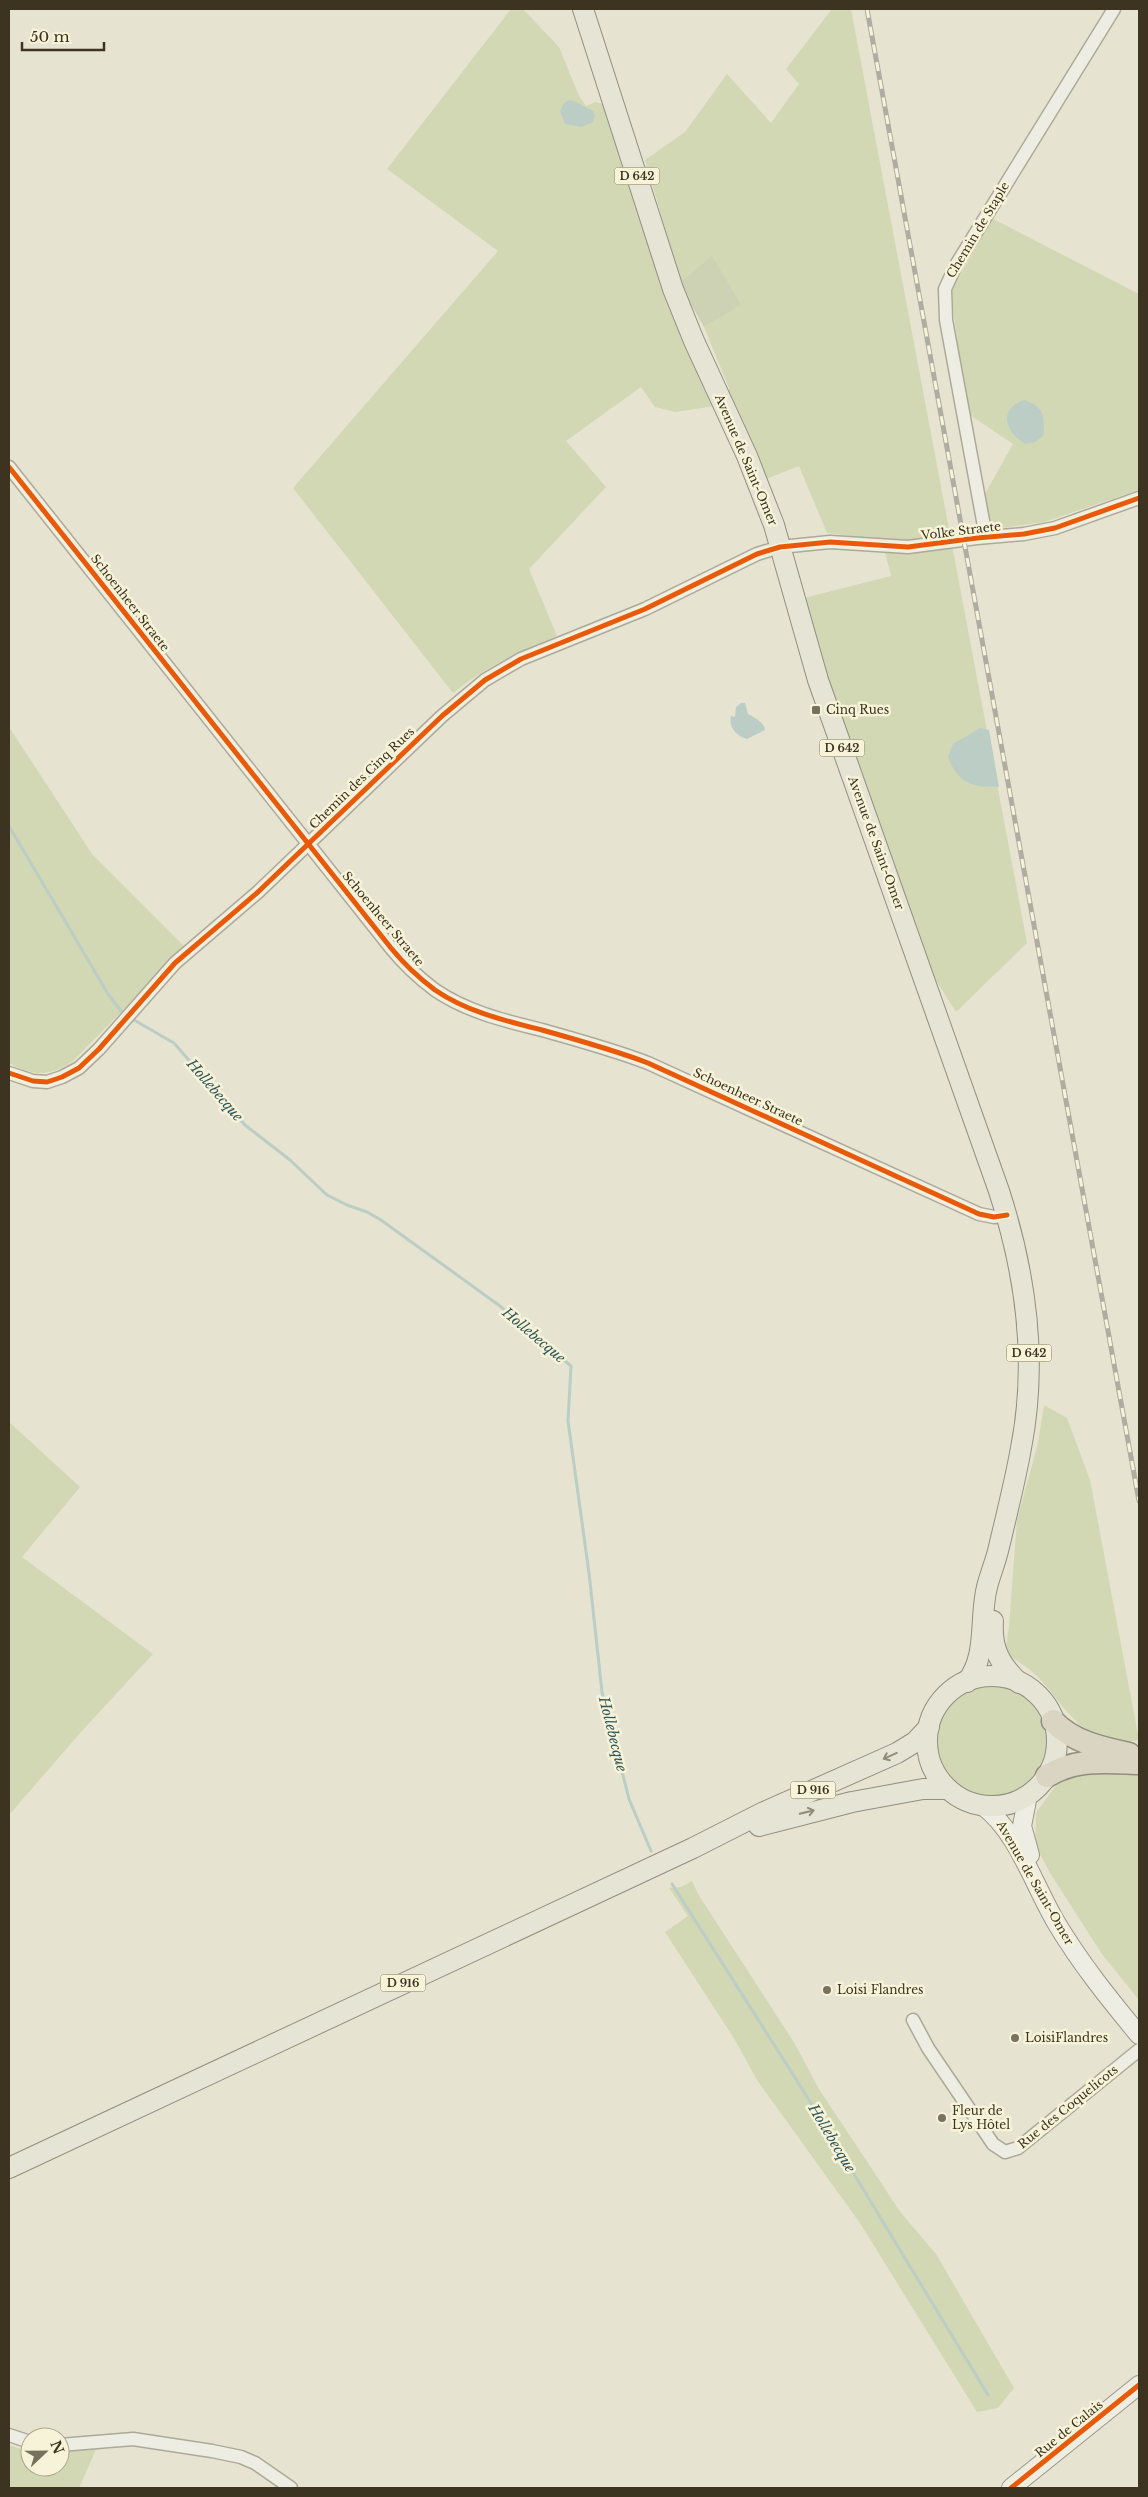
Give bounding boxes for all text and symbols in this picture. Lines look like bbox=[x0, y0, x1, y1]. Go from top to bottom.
scale bar bbox=[22, 20, 105, 52]
text: 50 m bbox=[30, 27, 70, 46]
road number: D 642 bbox=[614, 168, 660, 185]
street label: Chemin de Staple bbox=[943, 179, 1012, 281]
street label: Avenue de Saint-Omer bbox=[712, 391, 781, 528]
street label: Volke Straete bbox=[919, 518, 1002, 543]
street label: Schoenheer Straete bbox=[88, 551, 173, 654]
place label: Cinq Rues bbox=[826, 702, 889, 717]
marker: Cinq Rues bbox=[810, 704, 822, 716]
street label: Chemin des Cinq Rues bbox=[306, 723, 417, 832]
road number: D 642 bbox=[820, 740, 864, 756]
street label: Avenue de Saint-Omer bbox=[845, 773, 908, 912]
street label: Schoenheer Straete bbox=[339, 868, 428, 969]
water label: Hollebecque bbox=[182, 1054, 247, 1125]
street label: Schoenheer Straete bbox=[691, 1065, 805, 1129]
water label: Hollebecque bbox=[498, 1303, 570, 1367]
road number: D 642 bbox=[1006, 1345, 1052, 1362]
water label: Hollebecque bbox=[595, 1694, 631, 1774]
one-way arrow bbox=[883, 1752, 898, 1762]
road number: D 916 bbox=[790, 1782, 836, 1798]
one-way arrow bbox=[798, 1807, 814, 1816]
street label: Avenue de Saint-Omer bbox=[993, 1817, 1077, 1948]
road number: D 916 bbox=[380, 1975, 426, 1992]
place label: Loisi Flandres bbox=[837, 1982, 924, 1997]
marker: Loisi Flandres bbox=[821, 1984, 833, 1996]
place label: LoisiFlandres bbox=[1025, 2030, 1108, 2045]
marker: LoisiFlandres bbox=[1009, 2032, 1021, 2044]
street label: Rue des Coquelicots bbox=[1015, 2062, 1121, 2152]
water label: Hollebecque bbox=[804, 2100, 860, 2176]
place label: Fleur de Lys Hôtel bbox=[952, 2103, 1010, 2132]
marker: Fleur de Lys Hôtel bbox=[936, 2112, 948, 2124]
street label: Rue de Calais bbox=[1032, 2397, 1106, 2460]
north arrow bbox=[20, 2427, 70, 2477]
text: N bbox=[46, 2438, 68, 2457]

